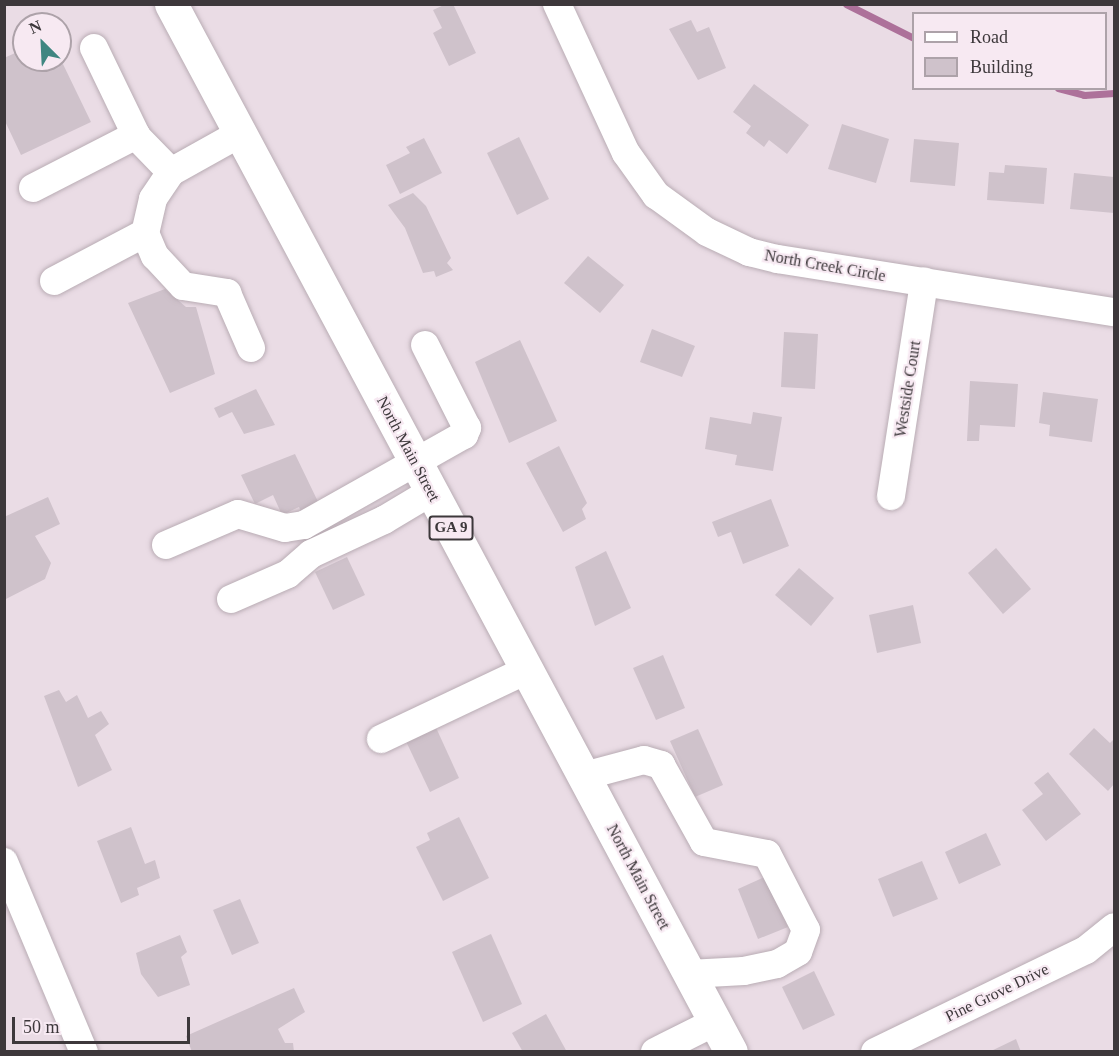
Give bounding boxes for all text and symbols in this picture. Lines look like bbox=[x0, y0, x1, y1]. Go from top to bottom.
north arrow bbox=[12, 12, 72, 72]
legend bbox=[912, 12, 1107, 90]
text: N bbox=[27, 17, 44, 37]
text: Road bbox=[970, 27, 1008, 47]
text: Building bbox=[970, 57, 1033, 77]
street label: North Creek Circle bbox=[763, 246, 887, 286]
street label: Westside Court bbox=[891, 339, 925, 439]
street label: North Main Street bbox=[372, 393, 444, 505]
road number: GA 9 bbox=[427, 516, 475, 540]
street label: North Main Street bbox=[602, 821, 674, 933]
street label: Pine Grove Drive bbox=[942, 960, 1052, 1026]
scale bar bbox=[15, 1005, 194, 1043]
text: 50 m bbox=[23, 1017, 60, 1037]

